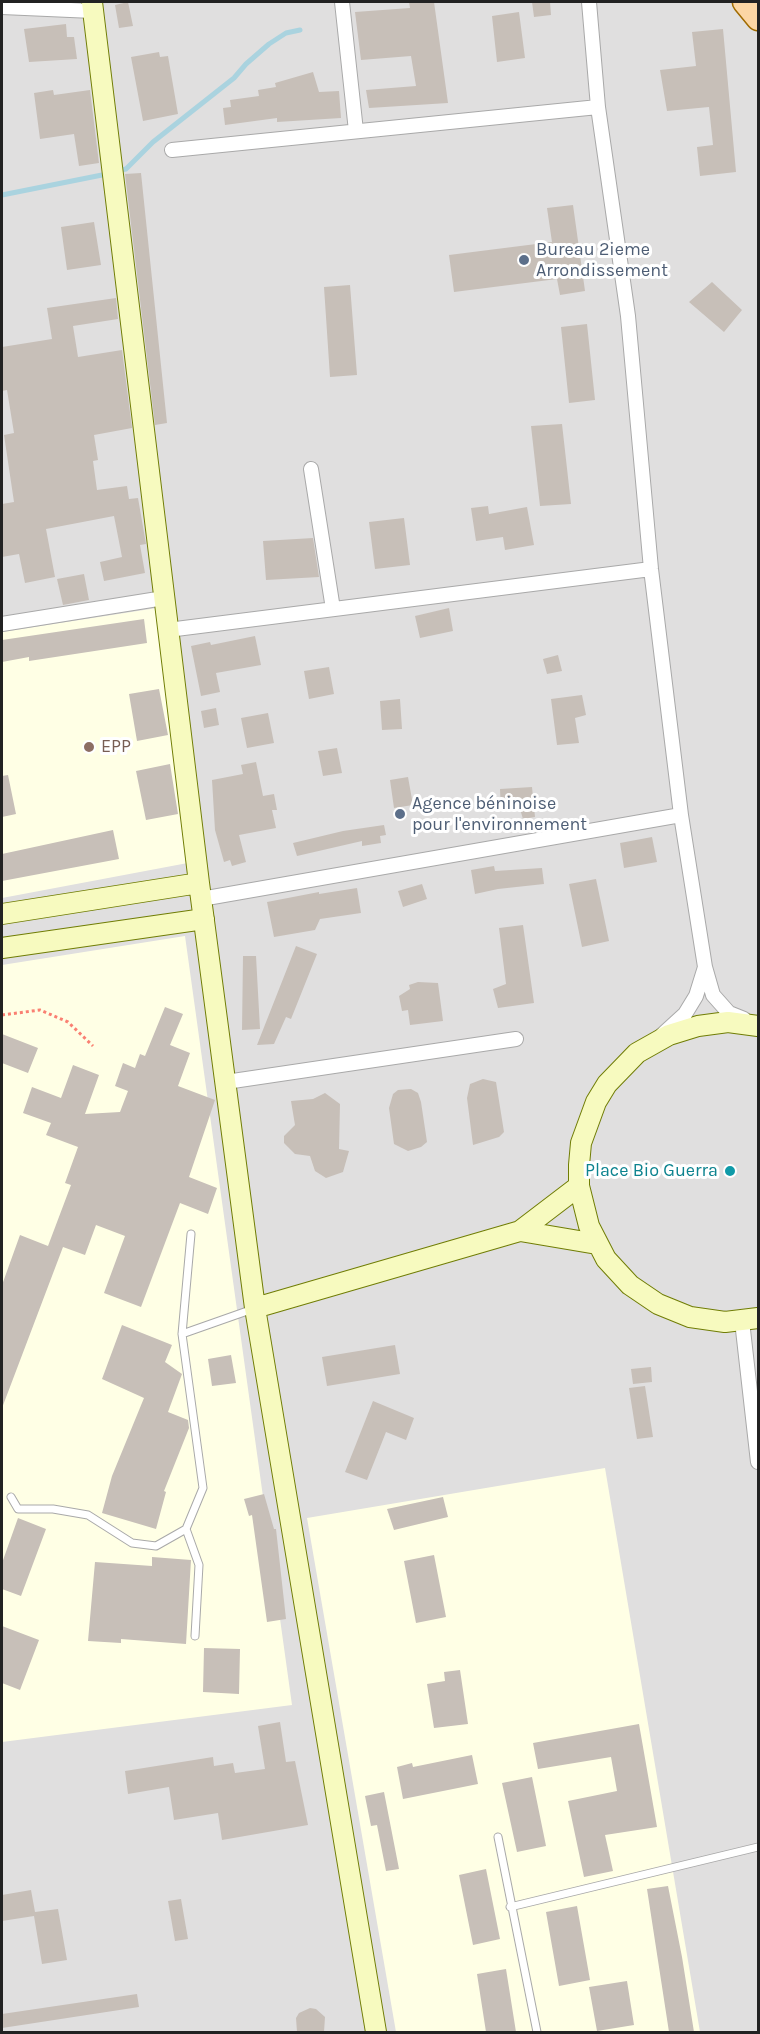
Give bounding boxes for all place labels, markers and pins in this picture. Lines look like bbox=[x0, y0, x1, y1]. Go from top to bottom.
place label: Bureau 2ieme Arrondissement bbox=[536, 239, 668, 282]
marker: Bureau 2ieme Arrondissement bbox=[517, 253, 531, 267]
place label: EPP bbox=[101, 736, 131, 758]
marker: EPP bbox=[82, 740, 96, 754]
place label: Agence béninoise pour l'environnement bbox=[412, 793, 587, 836]
marker: Agence béninoise pour l'environnement bbox=[393, 807, 407, 821]
place label: Place Bio Guerra bbox=[585, 1160, 718, 1182]
marker: Place Bio Guerra bbox=[723, 1164, 737, 1178]

